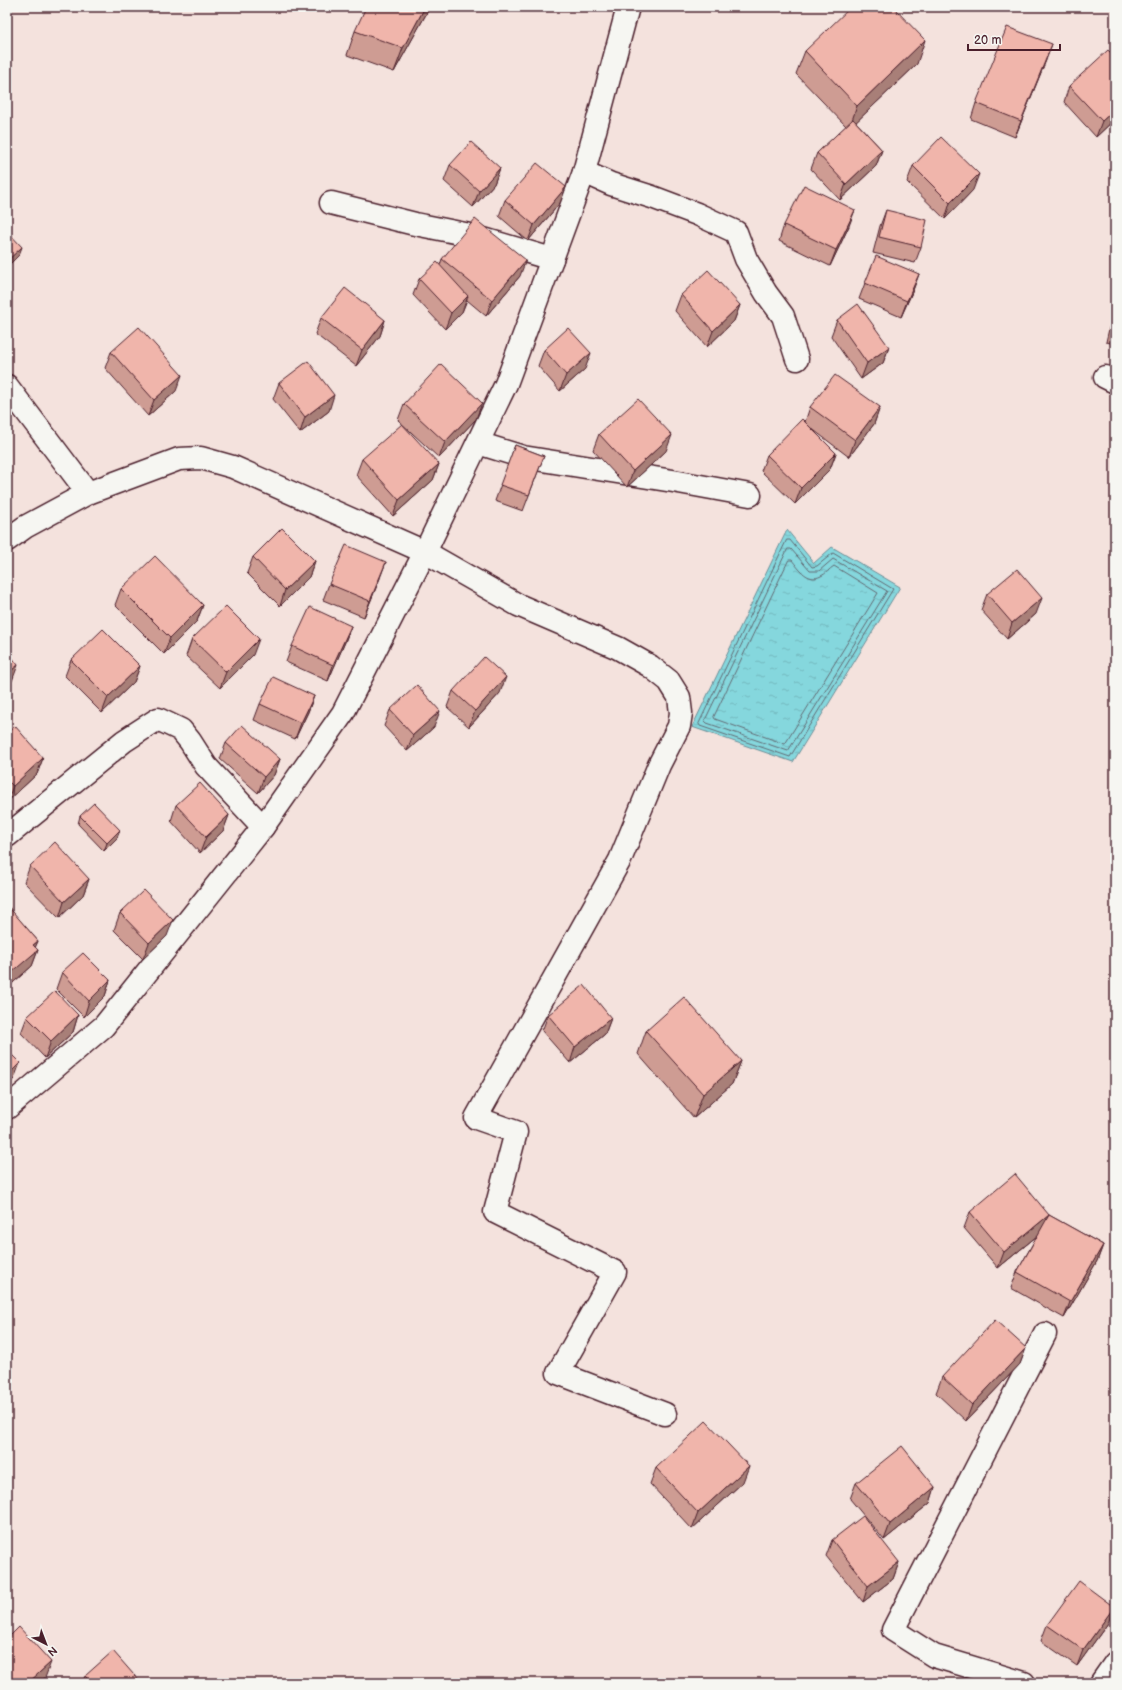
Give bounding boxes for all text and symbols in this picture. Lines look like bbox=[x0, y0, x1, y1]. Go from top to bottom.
scale bar bbox=[968, 26, 1060, 52]
text: 20 m bbox=[974, 33, 1001, 48]
north arrow bbox=[26, 1624, 66, 1664]
text: N bbox=[45, 1643, 60, 1659]

